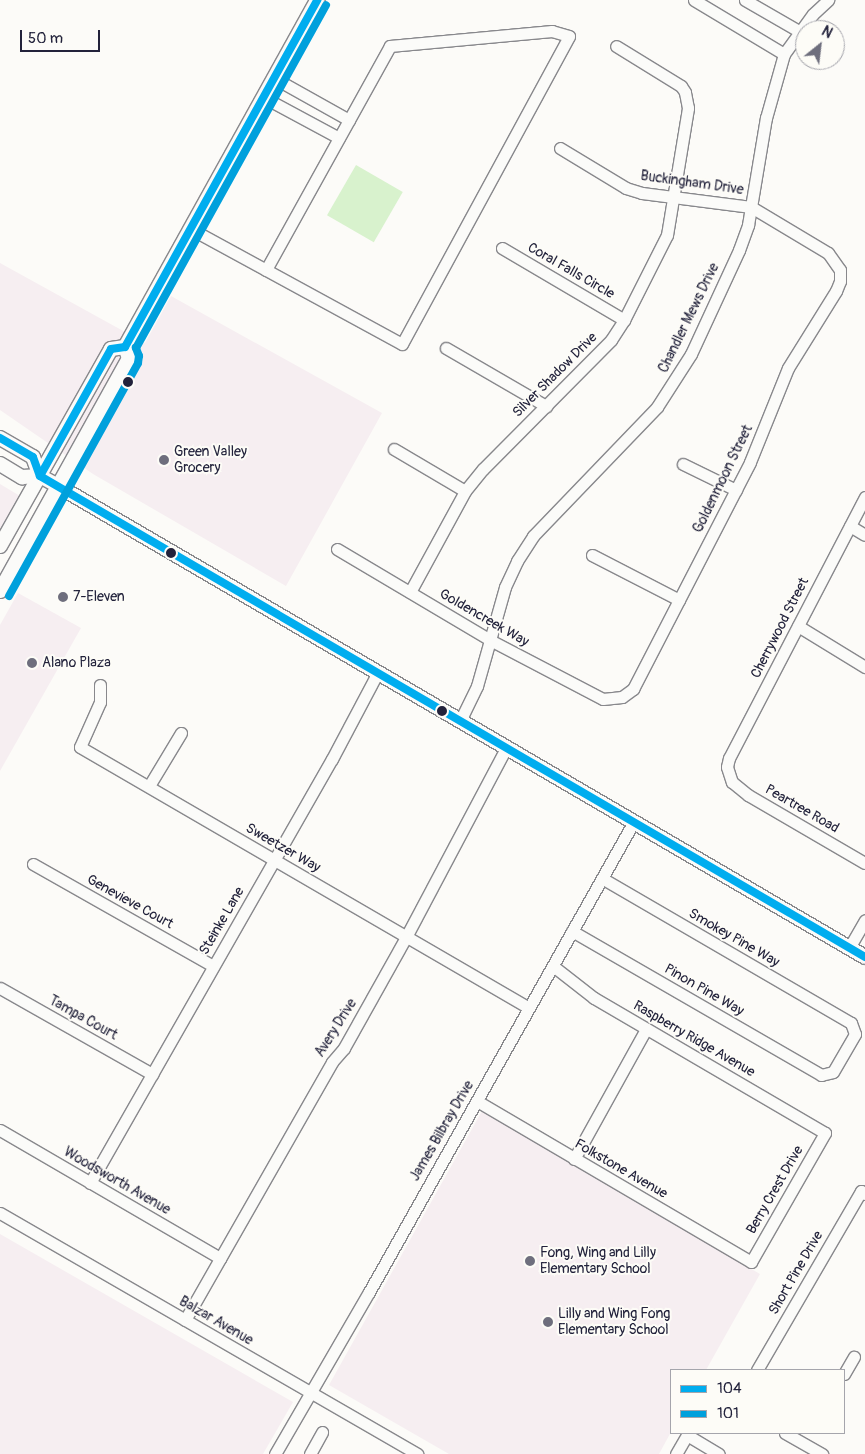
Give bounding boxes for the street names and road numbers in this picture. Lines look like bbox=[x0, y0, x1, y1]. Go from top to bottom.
street label: Buckingham Drive bbox=[639, 167, 745, 199]
street label: Coral Falls Circle bbox=[525, 239, 617, 303]
street label: Chandler Mews Drive bbox=[655, 260, 723, 376]
street label: Silver Shadow Drive bbox=[509, 329, 601, 421]
street label: Goldenmoon Street bbox=[690, 422, 756, 536]
street label: Cherrywood Street bbox=[747, 575, 813, 681]
street label: Goldencreek Way bbox=[436, 586, 532, 650]
street label: Peartree Road bbox=[762, 781, 842, 837]
street label: Sweetzer Way bbox=[243, 820, 323, 876]
street label: Genevieve Court bbox=[84, 871, 176, 933]
street label: Steinke Lane bbox=[196, 884, 248, 958]
street label: Smokey Pine Way bbox=[686, 905, 782, 971]
street label: Pinon Pine Way bbox=[661, 960, 747, 1020]
street label: Tampa Court bbox=[46, 992, 120, 1044]
street label: Avery Drive bbox=[312, 996, 360, 1060]
street label: Raspberry Ridge Avenue bbox=[630, 997, 758, 1081]
street label: James Bilbray Drive bbox=[407, 1078, 477, 1184]
street label: Folkstone Avenue bbox=[572, 1136, 670, 1202]
street label: Berry Crest Drive bbox=[743, 1143, 807, 1237]
street label: Woodsworth Avenue bbox=[61, 1144, 173, 1218]
street label: Short Pine Drive bbox=[765, 1228, 827, 1318]
street label: Balzar Avenue bbox=[176, 1293, 256, 1349]

